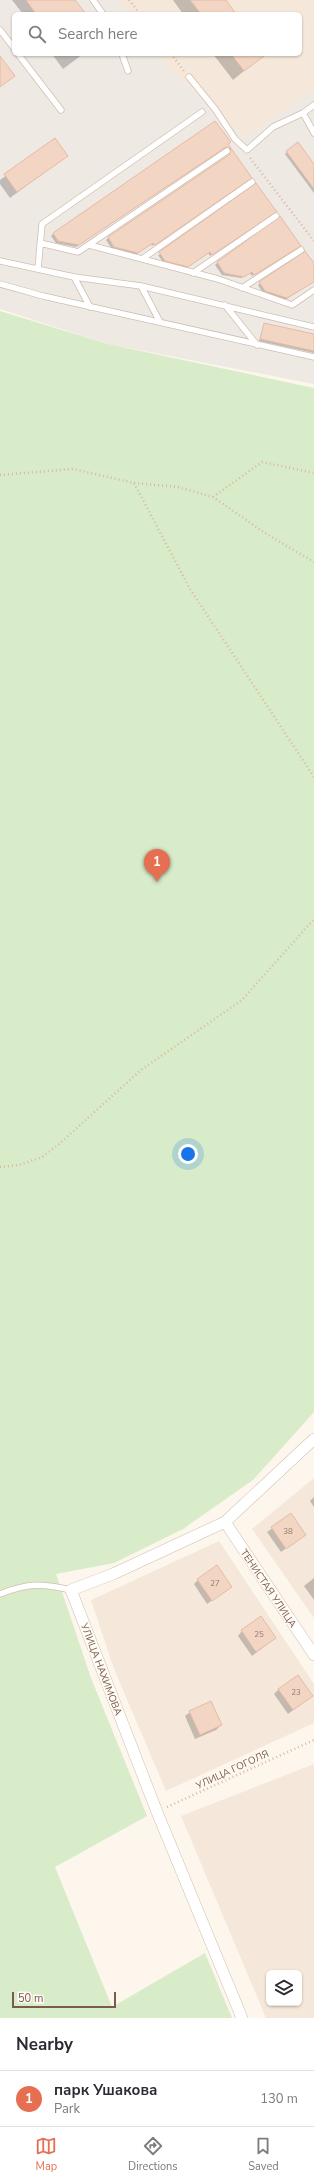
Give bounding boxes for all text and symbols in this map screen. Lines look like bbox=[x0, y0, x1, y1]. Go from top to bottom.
search box bbox=[12, 12, 302, 56]
icon: search bbox=[26, 23, 48, 45]
text: Search here bbox=[58, 24, 138, 44]
pin: 1 bbox=[144, 849, 170, 882]
your location bbox=[178, 1144, 198, 1164]
house number: 38 bbox=[283, 1526, 293, 1537]
street label: ТЕНИСТАЯ УЛИЦА bbox=[237, 1547, 300, 1631]
house number: 27 bbox=[210, 1578, 220, 1589]
street label: УЛИЦА НАХИМОВА bbox=[77, 1620, 125, 1718]
house number: 25 bbox=[254, 1629, 264, 1640]
house number: 23 bbox=[291, 1687, 301, 1698]
street label: УЛИЦА ГОГОЛЯ bbox=[193, 1747, 271, 1793]
map controls bbox=[266, 1970, 302, 2006]
button: layers bbox=[266, 1970, 302, 2006]
scale bar bbox=[12, 1990, 116, 2009]
text: 50 m bbox=[18, 1991, 43, 2006]
text: Nearby bbox=[16, 2033, 73, 2056]
text: парк Ушакова bbox=[54, 2080, 157, 2100]
text: 1 bbox=[25, 2090, 33, 2108]
text: 130 m bbox=[260, 2090, 298, 2108]
text: Park bbox=[54, 2100, 80, 2118]
tab: Map bbox=[35, 2135, 57, 2174]
tab: Directions bbox=[128, 2135, 178, 2174]
tab: Saved bbox=[248, 2135, 279, 2174]

